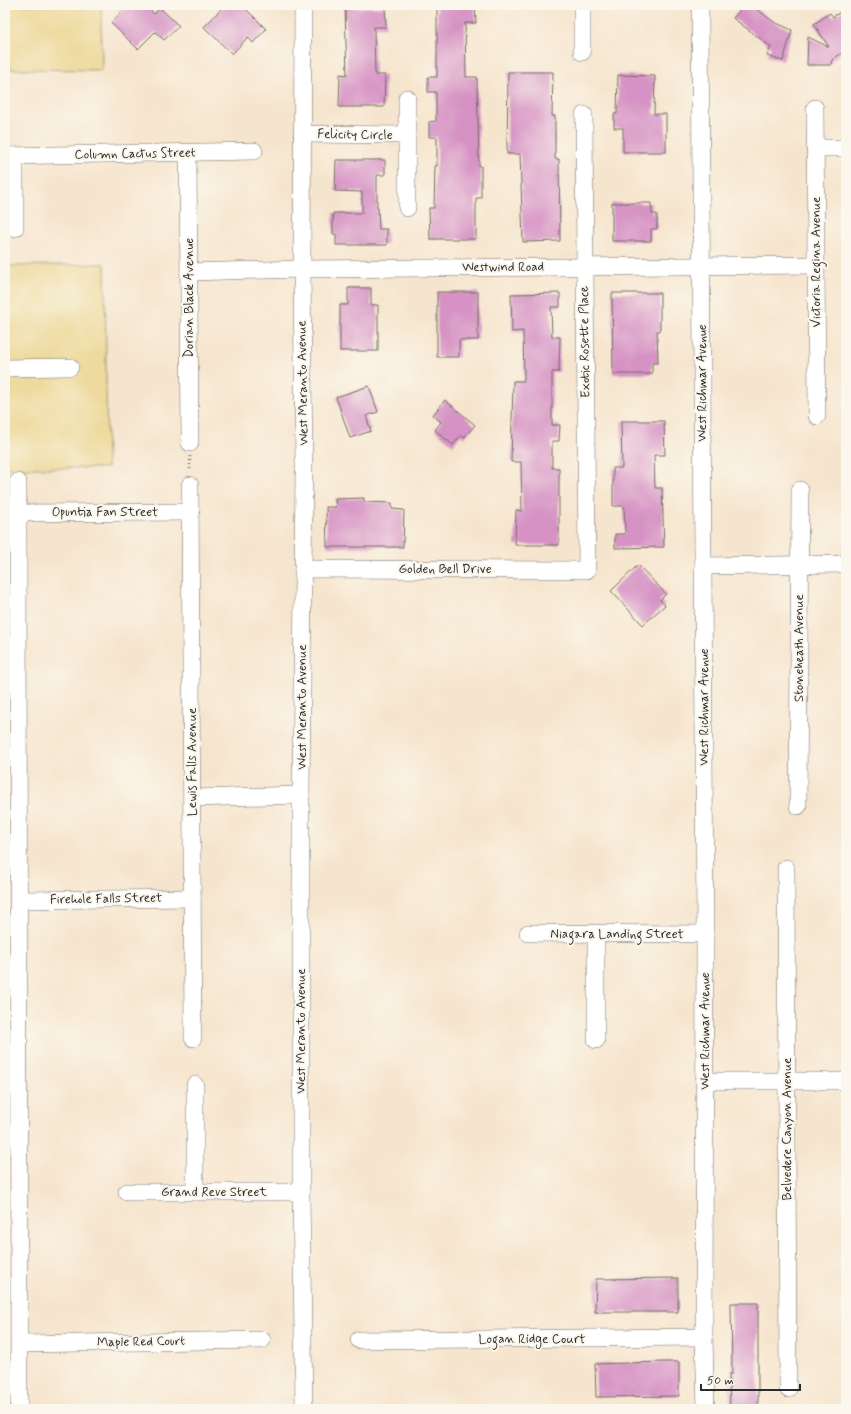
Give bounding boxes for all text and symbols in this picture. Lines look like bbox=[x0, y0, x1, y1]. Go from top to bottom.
street label: Felicity Circle bbox=[317, 126, 393, 144]
street label: Column Cactus Street bbox=[74, 144, 196, 164]
street label: Victoria Regina Avenue bbox=[808, 197, 827, 327]
street label: Dorian Black Avenue bbox=[181, 238, 198, 358]
street label: Westwind Road bbox=[462, 259, 544, 276]
street label: Exotic Rosette Place bbox=[576, 286, 594, 398]
street label: West Meranto Avenue bbox=[293, 320, 313, 446]
street label: West Richmar Avenue bbox=[694, 324, 711, 442]
street label: Opuntia Fan Street bbox=[52, 504, 158, 521]
street label: Golden Bell Drive bbox=[399, 561, 492, 578]
street label: Stoneheath Avenue bbox=[791, 594, 808, 702]
street label: West Meranto Avenue bbox=[294, 644, 311, 770]
street label: West Richmar Avenue bbox=[696, 648, 713, 766]
street label: Lewis Falls Avenue bbox=[184, 708, 201, 816]
street label: Firehole Falls Street bbox=[50, 890, 162, 908]
street label: Niagara Landing Street bbox=[550, 926, 684, 945]
street label: West Meranto Avenue bbox=[293, 968, 310, 1094]
street label: West Richmar Avenue bbox=[697, 972, 714, 1090]
street label: Belvedere Canyon Avenue bbox=[779, 1058, 796, 1200]
street label: Grand Reve Street bbox=[161, 1184, 267, 1201]
street label: Logan Ridge Court bbox=[479, 1331, 585, 1350]
street label: Maple Red Court bbox=[97, 1333, 185, 1351]
scale bar bbox=[701, 1366, 800, 1392]
text: 50 m bbox=[707, 1373, 734, 1389]

